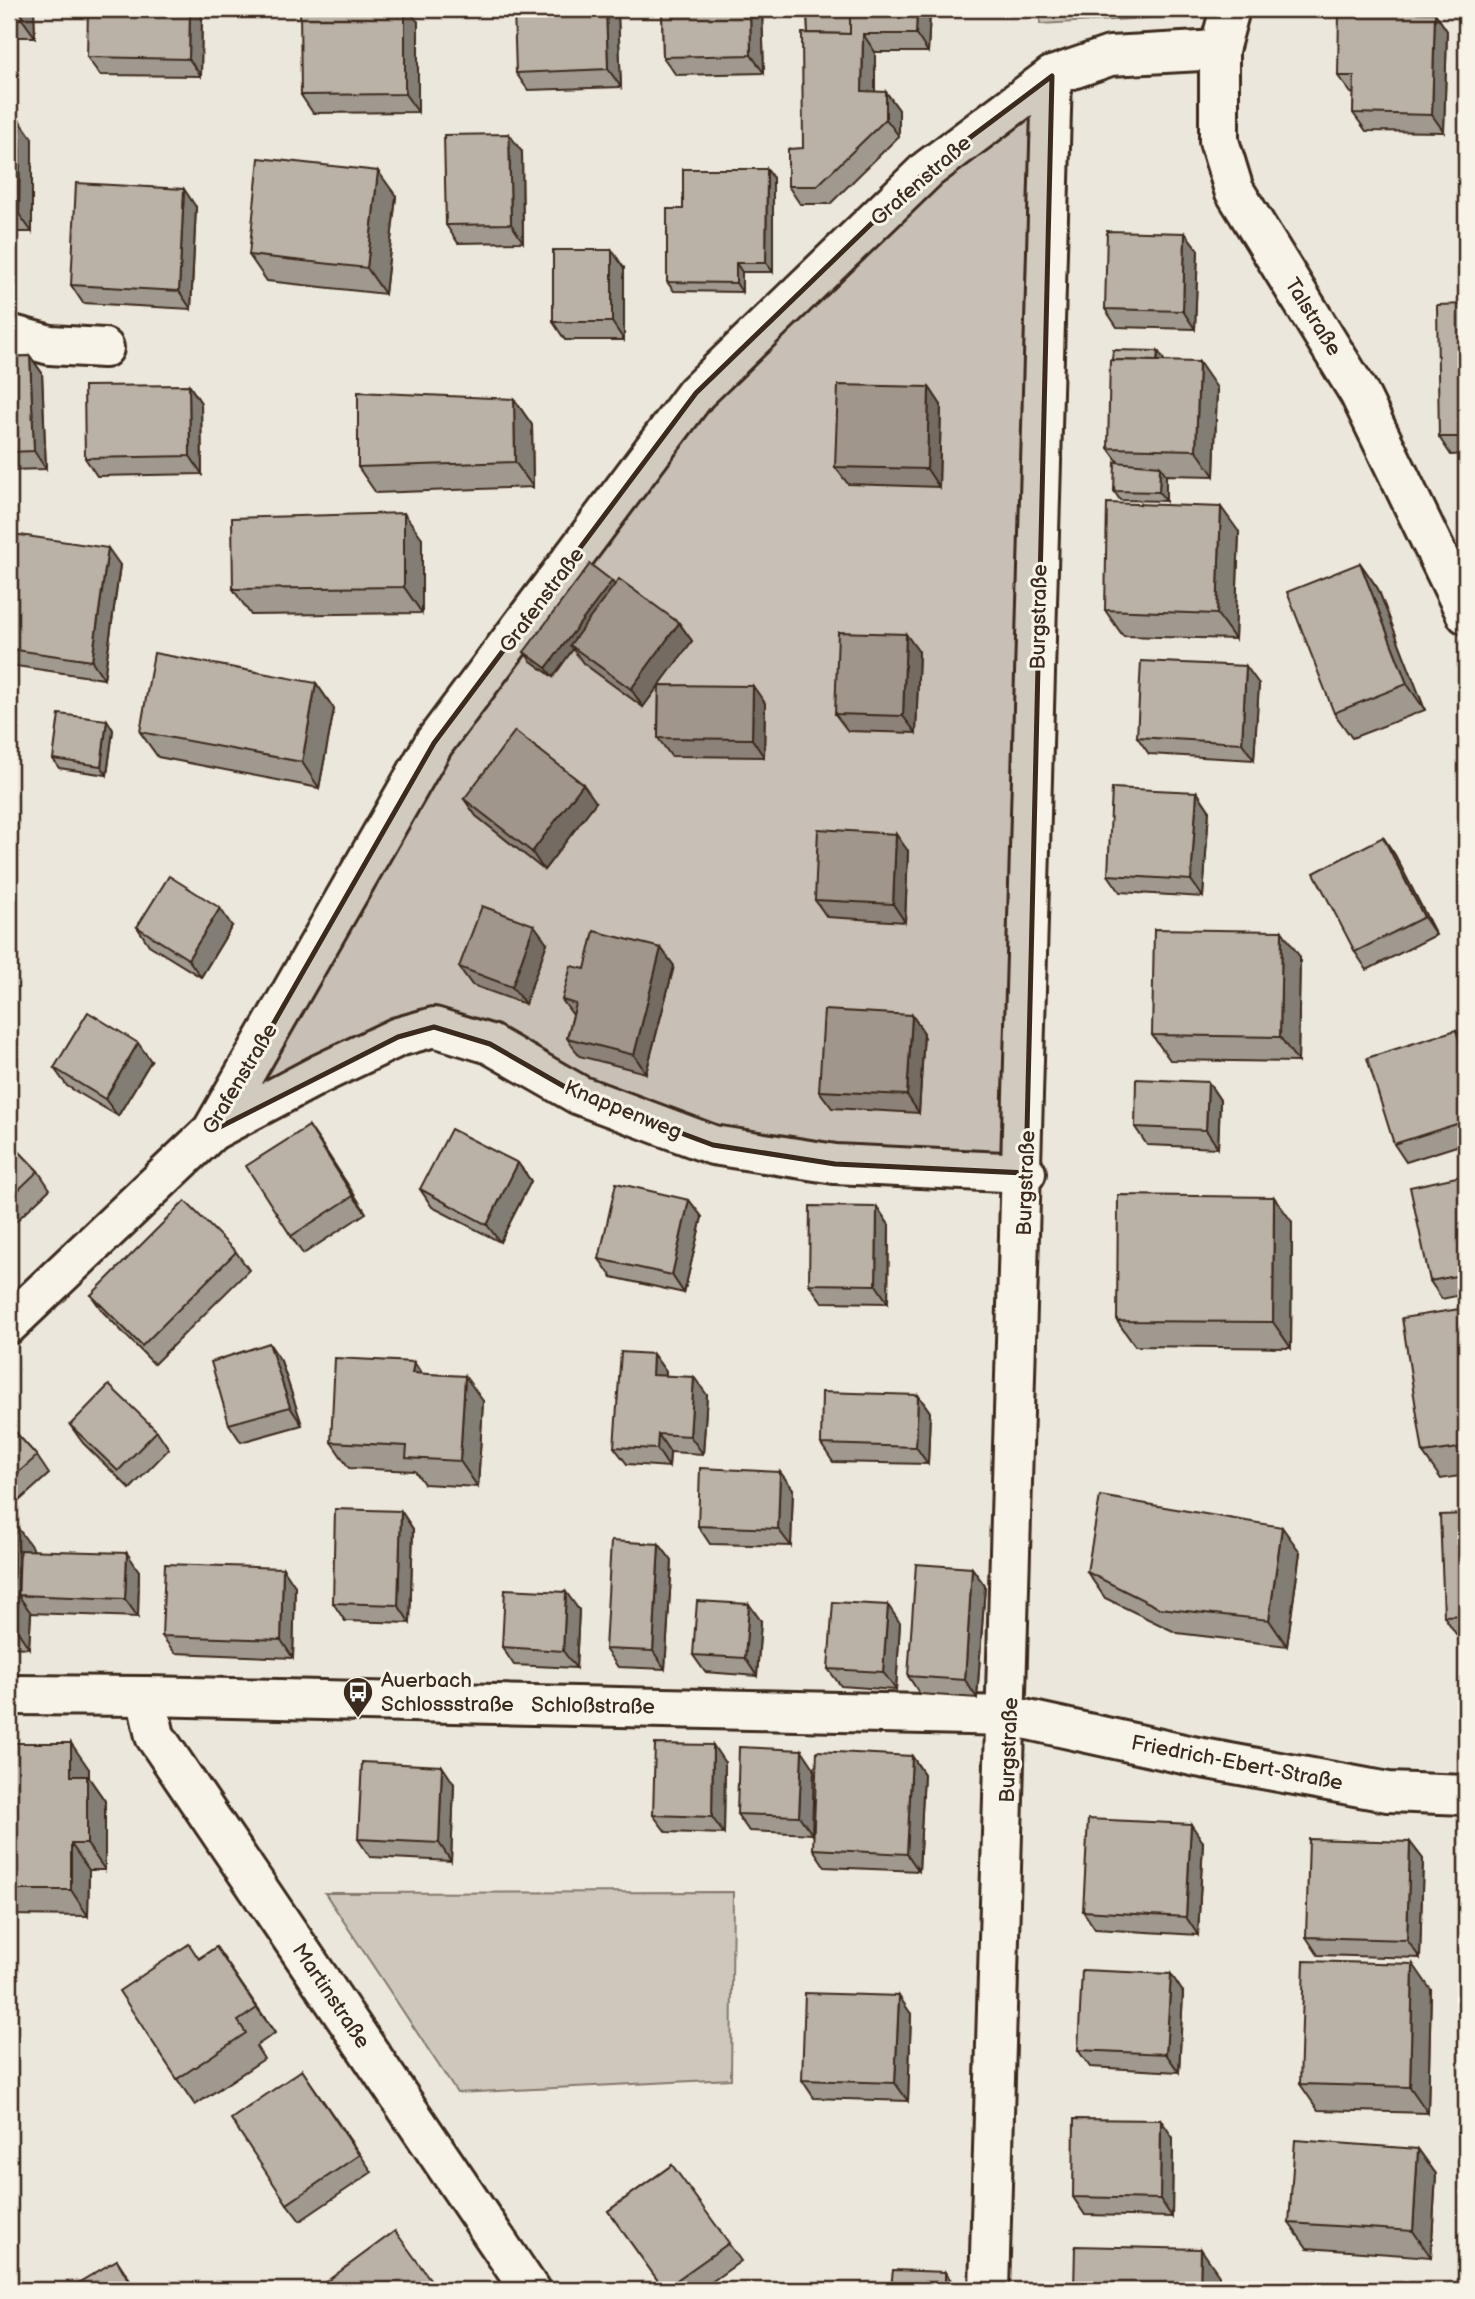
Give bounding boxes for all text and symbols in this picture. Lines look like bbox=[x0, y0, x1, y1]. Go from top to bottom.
street label: Grafenstraße bbox=[866, 131, 976, 231]
street label: Talstraße bbox=[1279, 273, 1347, 361]
street label: Grafenstraße bbox=[494, 543, 590, 657]
street label: Burgstraße bbox=[1026, 564, 1052, 670]
street label: Grafenstraße bbox=[197, 1019, 283, 1139]
street label: Knappenweg bbox=[561, 1075, 685, 1145]
street label: Burgstraße bbox=[1012, 1130, 1040, 1236]
place label: Auerbach Schlossstraße bbox=[381, 1668, 514, 1717]
bus stop icon: Auerbach Schlossstraße bbox=[341, 1675, 375, 1719]
street label: Schloßstraße bbox=[531, 1692, 655, 1720]
street label: Burgstraße bbox=[995, 1697, 1023, 1803]
street label: Friedrich-Ebert-Straße bbox=[1129, 1730, 1345, 1796]
street label: Martinstraße bbox=[287, 1939, 375, 2053]

